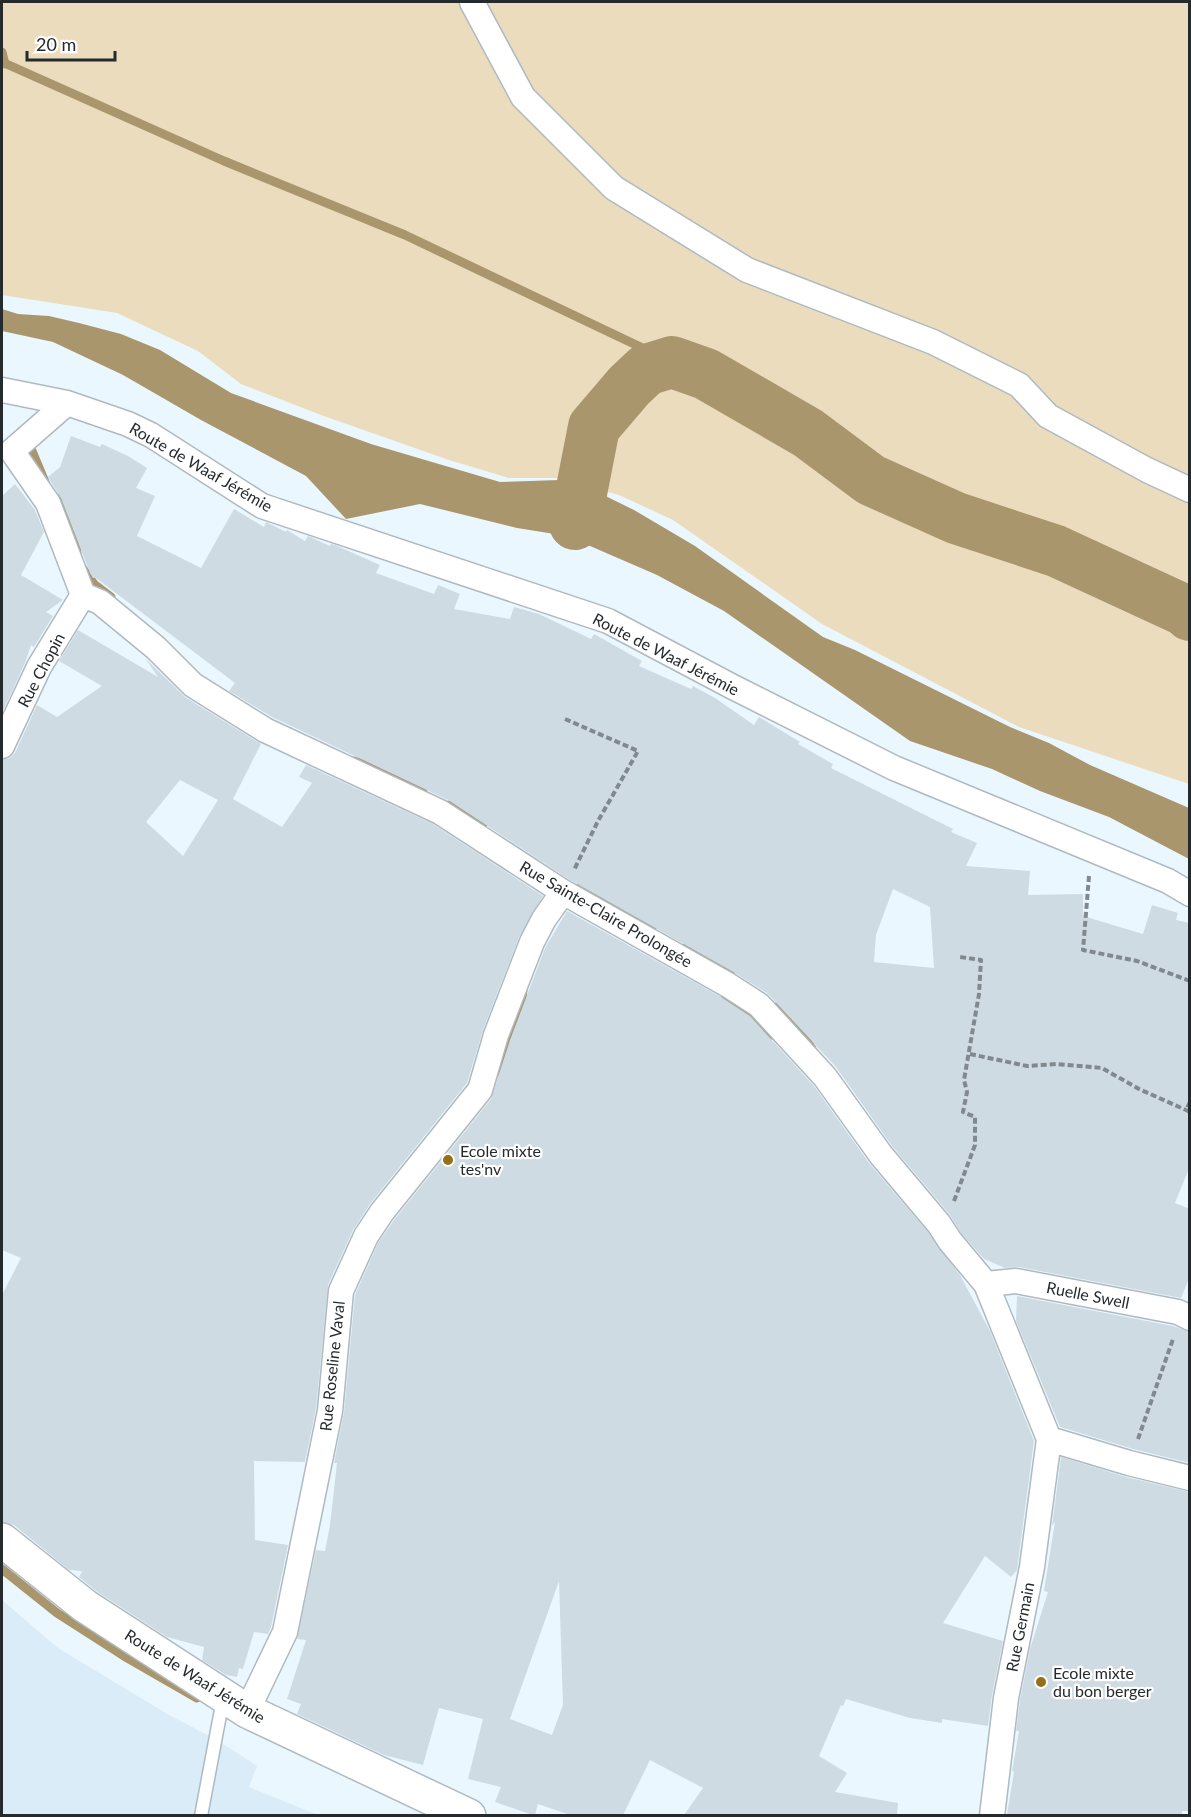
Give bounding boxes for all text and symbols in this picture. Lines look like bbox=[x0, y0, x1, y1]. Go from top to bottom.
scale bar bbox=[27, 24, 116, 62]
text: 20 m bbox=[36, 33, 76, 55]
street label: Route de Waaf Jérémie bbox=[126, 418, 276, 515]
street label: Route de Waaf Jérémie bbox=[590, 608, 743, 699]
street label: Rue Chopin bbox=[13, 629, 68, 710]
street label: Rue Sainte-Claire Prolongée bbox=[517, 856, 696, 971]
place label: Ecole mixte tes'nv bbox=[460, 1141, 541, 1178]
marker: Ecole mixte tes'nv bbox=[441, 1153, 455, 1167]
street label: Ruelle Swell bbox=[1045, 1277, 1131, 1312]
street label: Rue Roseline Vaval bbox=[315, 1300, 348, 1432]
street label: Rue Germain bbox=[1002, 1580, 1038, 1673]
street label: Route de Waaf Jérémie bbox=[122, 1625, 269, 1726]
place label: Ecole mixte du bon berger bbox=[1053, 1663, 1152, 1700]
marker: Ecole mixte du bon berger bbox=[1034, 1675, 1048, 1689]

